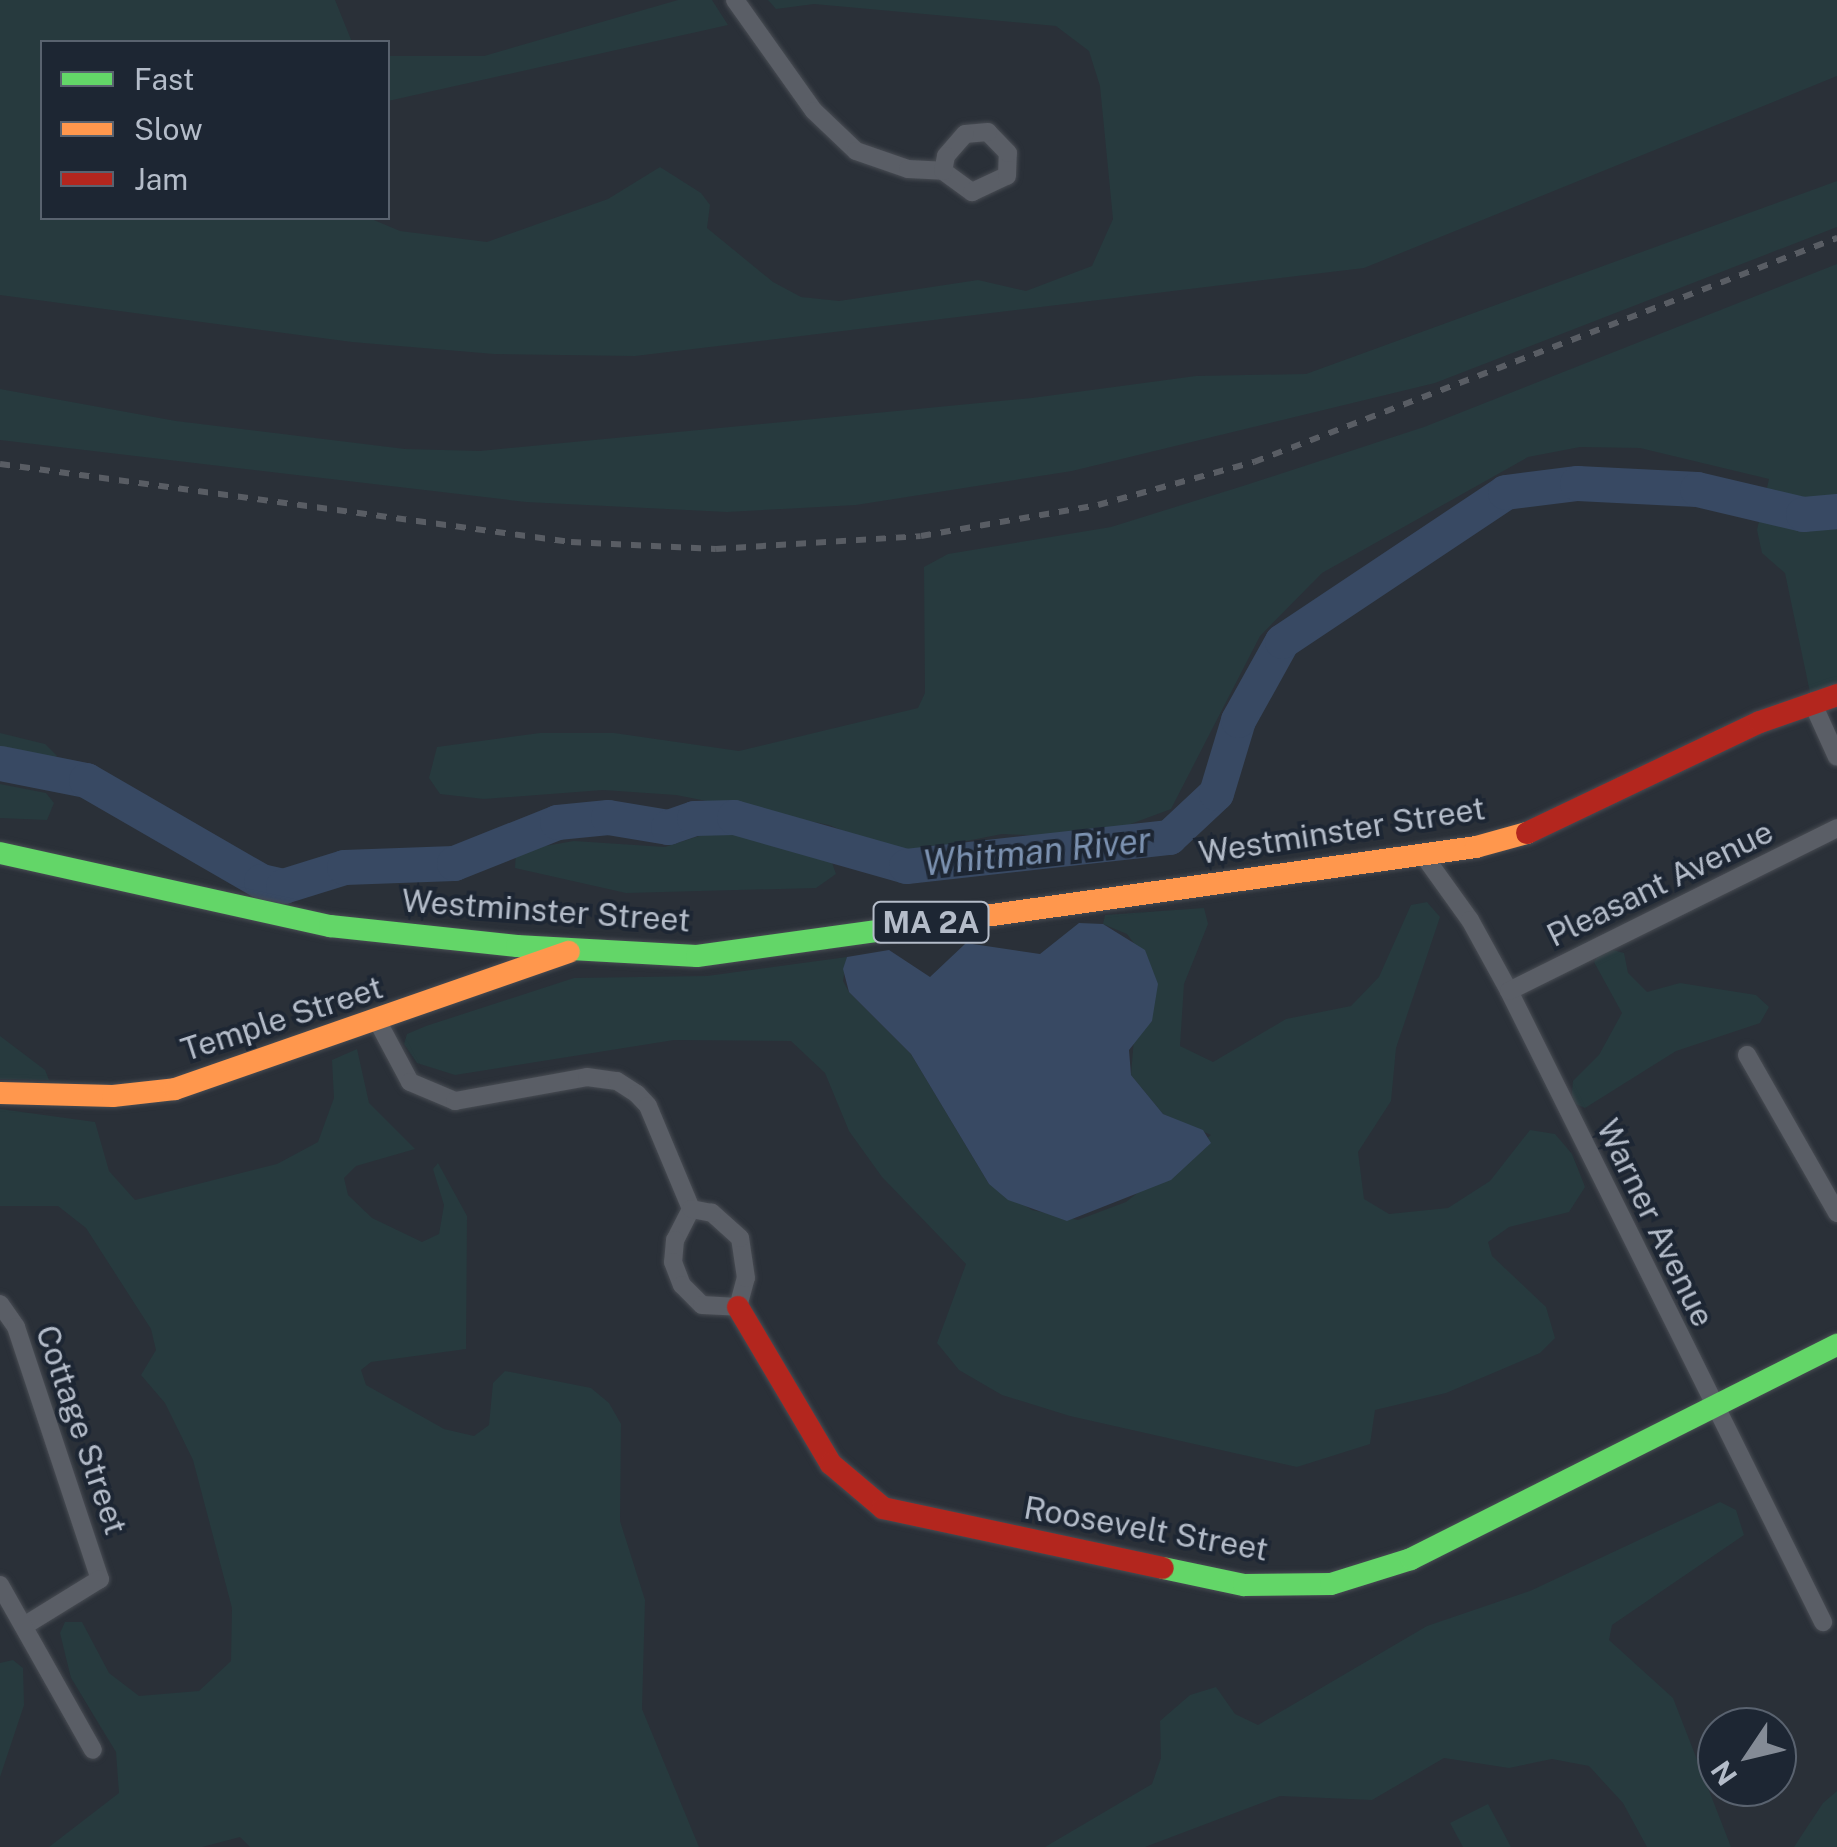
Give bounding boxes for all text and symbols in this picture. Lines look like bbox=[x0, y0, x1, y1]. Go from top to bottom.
legend bbox=[40, 40, 390, 220]
text: Fast bbox=[134, 61, 194, 97]
text: Slow bbox=[134, 111, 203, 147]
text: Jam bbox=[134, 161, 188, 197]
street label: Westminster Street bbox=[1196, 789, 1488, 873]
street label: Pleasant Avenue bbox=[1541, 813, 1779, 955]
water label: Whitman River bbox=[921, 819, 1153, 885]
street label: Westminster Street bbox=[400, 882, 692, 940]
road number: MA 2A bbox=[871, 897, 991, 947]
street label: Temple Street bbox=[176, 968, 388, 1070]
street label: Warner Avenue bbox=[1588, 1113, 1722, 1333]
street label: Cottage Street bbox=[27, 1320, 135, 1540]
street label: Roosevelt Street bbox=[1021, 1489, 1271, 1569]
north arrow bbox=[1697, 1707, 1797, 1807]
text: N bbox=[1704, 1755, 1743, 1792]

